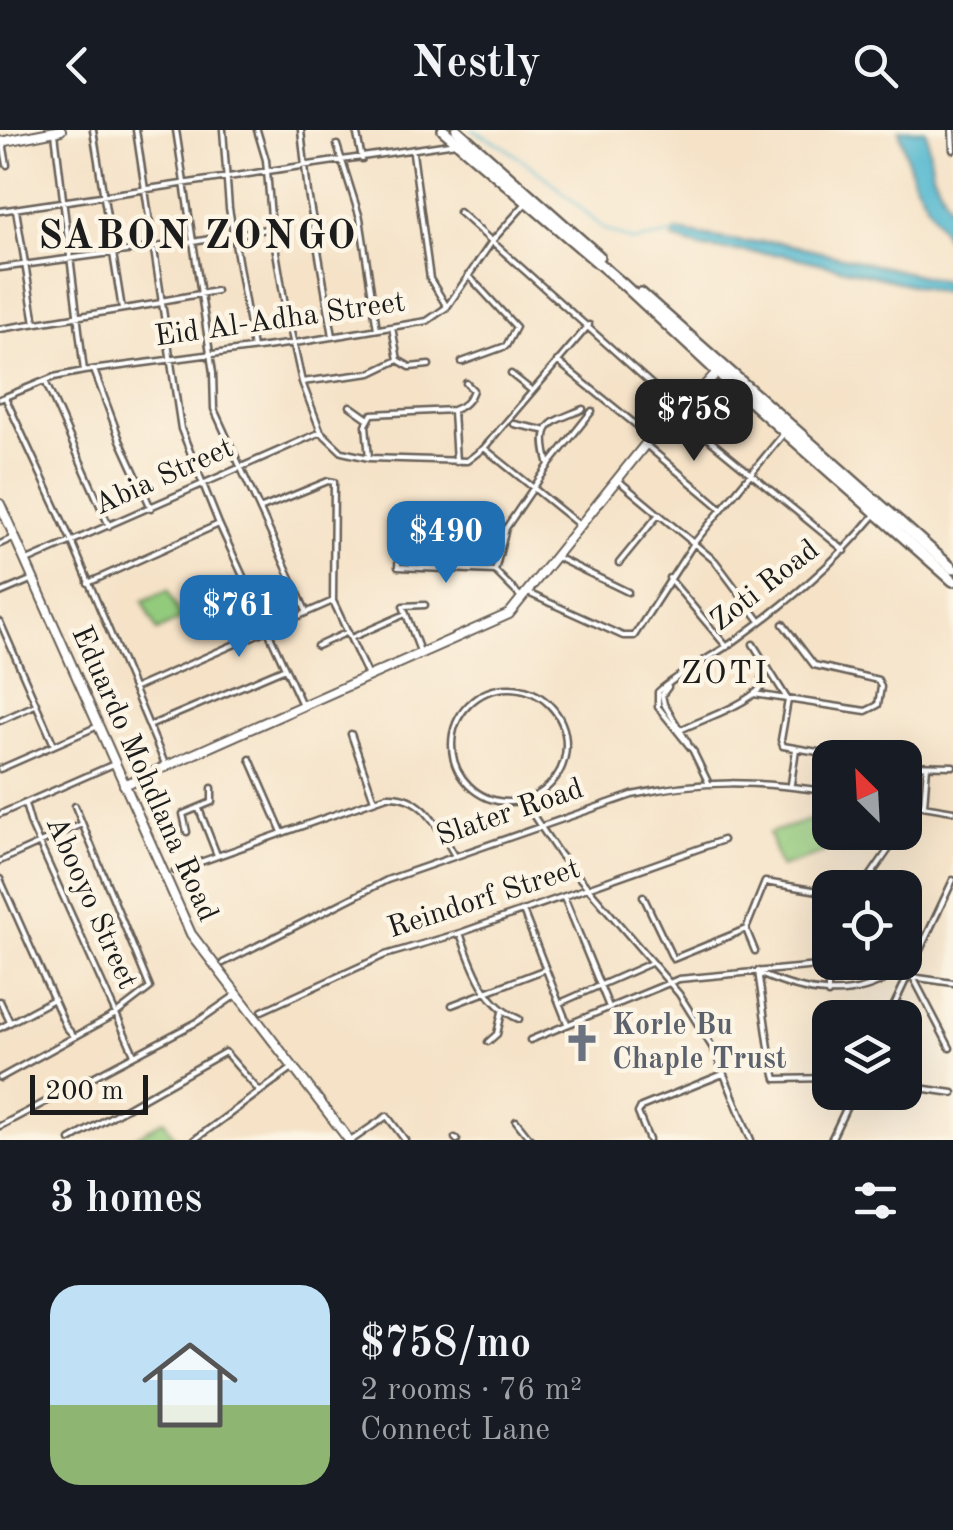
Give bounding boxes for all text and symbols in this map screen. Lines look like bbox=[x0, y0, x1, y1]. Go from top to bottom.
icon: back bbox=[50, 38, 105, 93]
icon: search bbox=[848, 38, 903, 93]
text: Nestly bbox=[412, 42, 541, 87]
district label: SABON ZONGO bbox=[38, 218, 358, 258]
street label: Eid Al-Adha Street bbox=[153, 288, 407, 352]
pin: $758 bbox=[635, 379, 753, 464]
text: $758 bbox=[657, 395, 731, 427]
street label: Abia Street bbox=[90, 433, 238, 521]
pin: $490 bbox=[387, 501, 505, 586]
text: $490 bbox=[409, 517, 483, 549]
street label: Zoti Road bbox=[705, 535, 825, 637]
pin: $761 bbox=[180, 575, 298, 660]
text: $761 bbox=[202, 591, 276, 623]
street label: Eduardo Mohdlana Road bbox=[65, 622, 223, 926]
district label: ZOTI bbox=[681, 659, 769, 691]
north arrow bbox=[812, 740, 922, 850]
map controls bbox=[812, 740, 922, 1110]
street label: Slater Road bbox=[433, 774, 587, 852]
street label: Abooyo Street bbox=[40, 812, 142, 994]
street label: Reindorf Street bbox=[384, 854, 584, 944]
button: locate bbox=[812, 870, 922, 980]
button: layers bbox=[812, 1000, 922, 1110]
place label: Korle Bu Chaple Trust bbox=[612, 1011, 787, 1075]
church icon: Korle Bu Chaple Trust bbox=[561, 1022, 603, 1064]
scale bar bbox=[30, 1070, 148, 1114]
text: 200 m bbox=[45, 1078, 124, 1106]
icon: filters bbox=[848, 1173, 903, 1228]
text: 3 homes bbox=[50, 1179, 202, 1221]
text: $758/mo bbox=[360, 1324, 531, 1366]
icon: home bbox=[130, 1325, 250, 1445]
text: 2 rooms · 76 m² bbox=[360, 1375, 582, 1407]
text: Connect Lane bbox=[360, 1415, 550, 1447]

